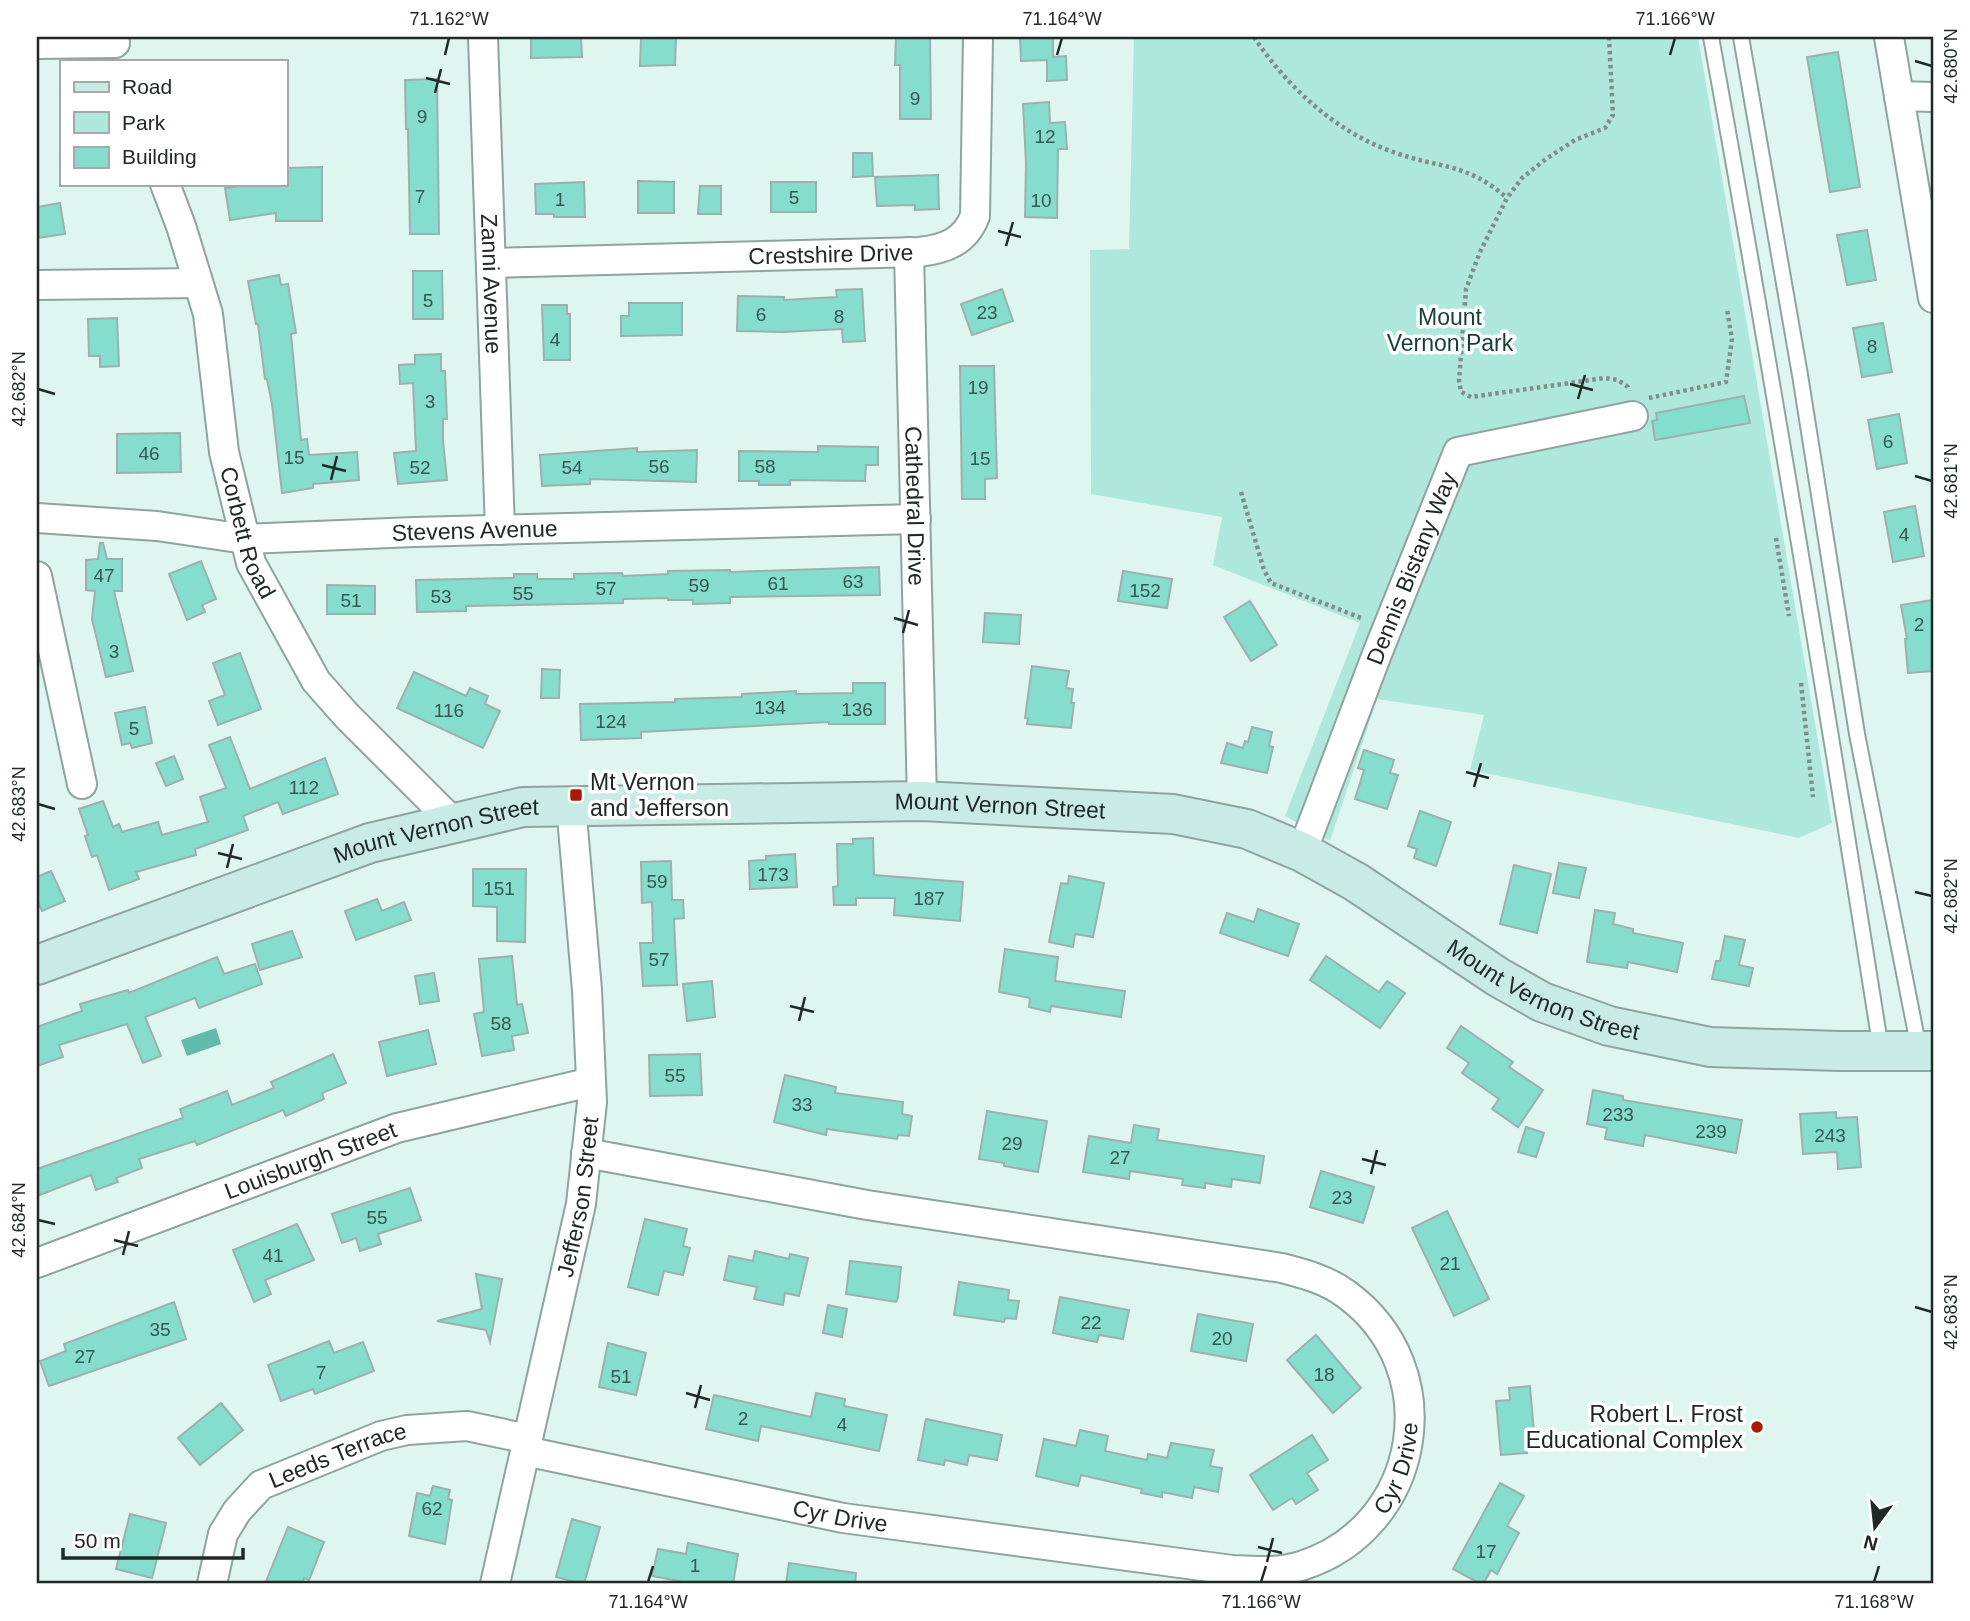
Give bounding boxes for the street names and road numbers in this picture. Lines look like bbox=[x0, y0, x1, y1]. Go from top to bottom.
street label: Zanni Avenue bbox=[476, 213, 507, 354]
street label: Crestshire Drive bbox=[748, 239, 914, 269]
street label: Cathedral Drive bbox=[900, 426, 930, 586]
street label: Corbett Road bbox=[215, 464, 281, 603]
street label: Dennis Bistany Way bbox=[1361, 468, 1462, 668]
street label: Stevens Avenue bbox=[391, 515, 558, 546]
street label: Mount Vernon Street bbox=[894, 788, 1107, 824]
street label: Mount Vernon Street bbox=[330, 794, 540, 868]
street label: Mount Vernon Street bbox=[1442, 934, 1642, 1045]
street label: Jefferson Street bbox=[552, 1115, 603, 1280]
street label: Louisburgh Street bbox=[221, 1116, 401, 1205]
street label: Leeds Terrace bbox=[265, 1418, 409, 1493]
street label: Cyr Drive bbox=[1368, 1422, 1423, 1519]
street label: Cyr Drive bbox=[790, 1495, 889, 1537]

